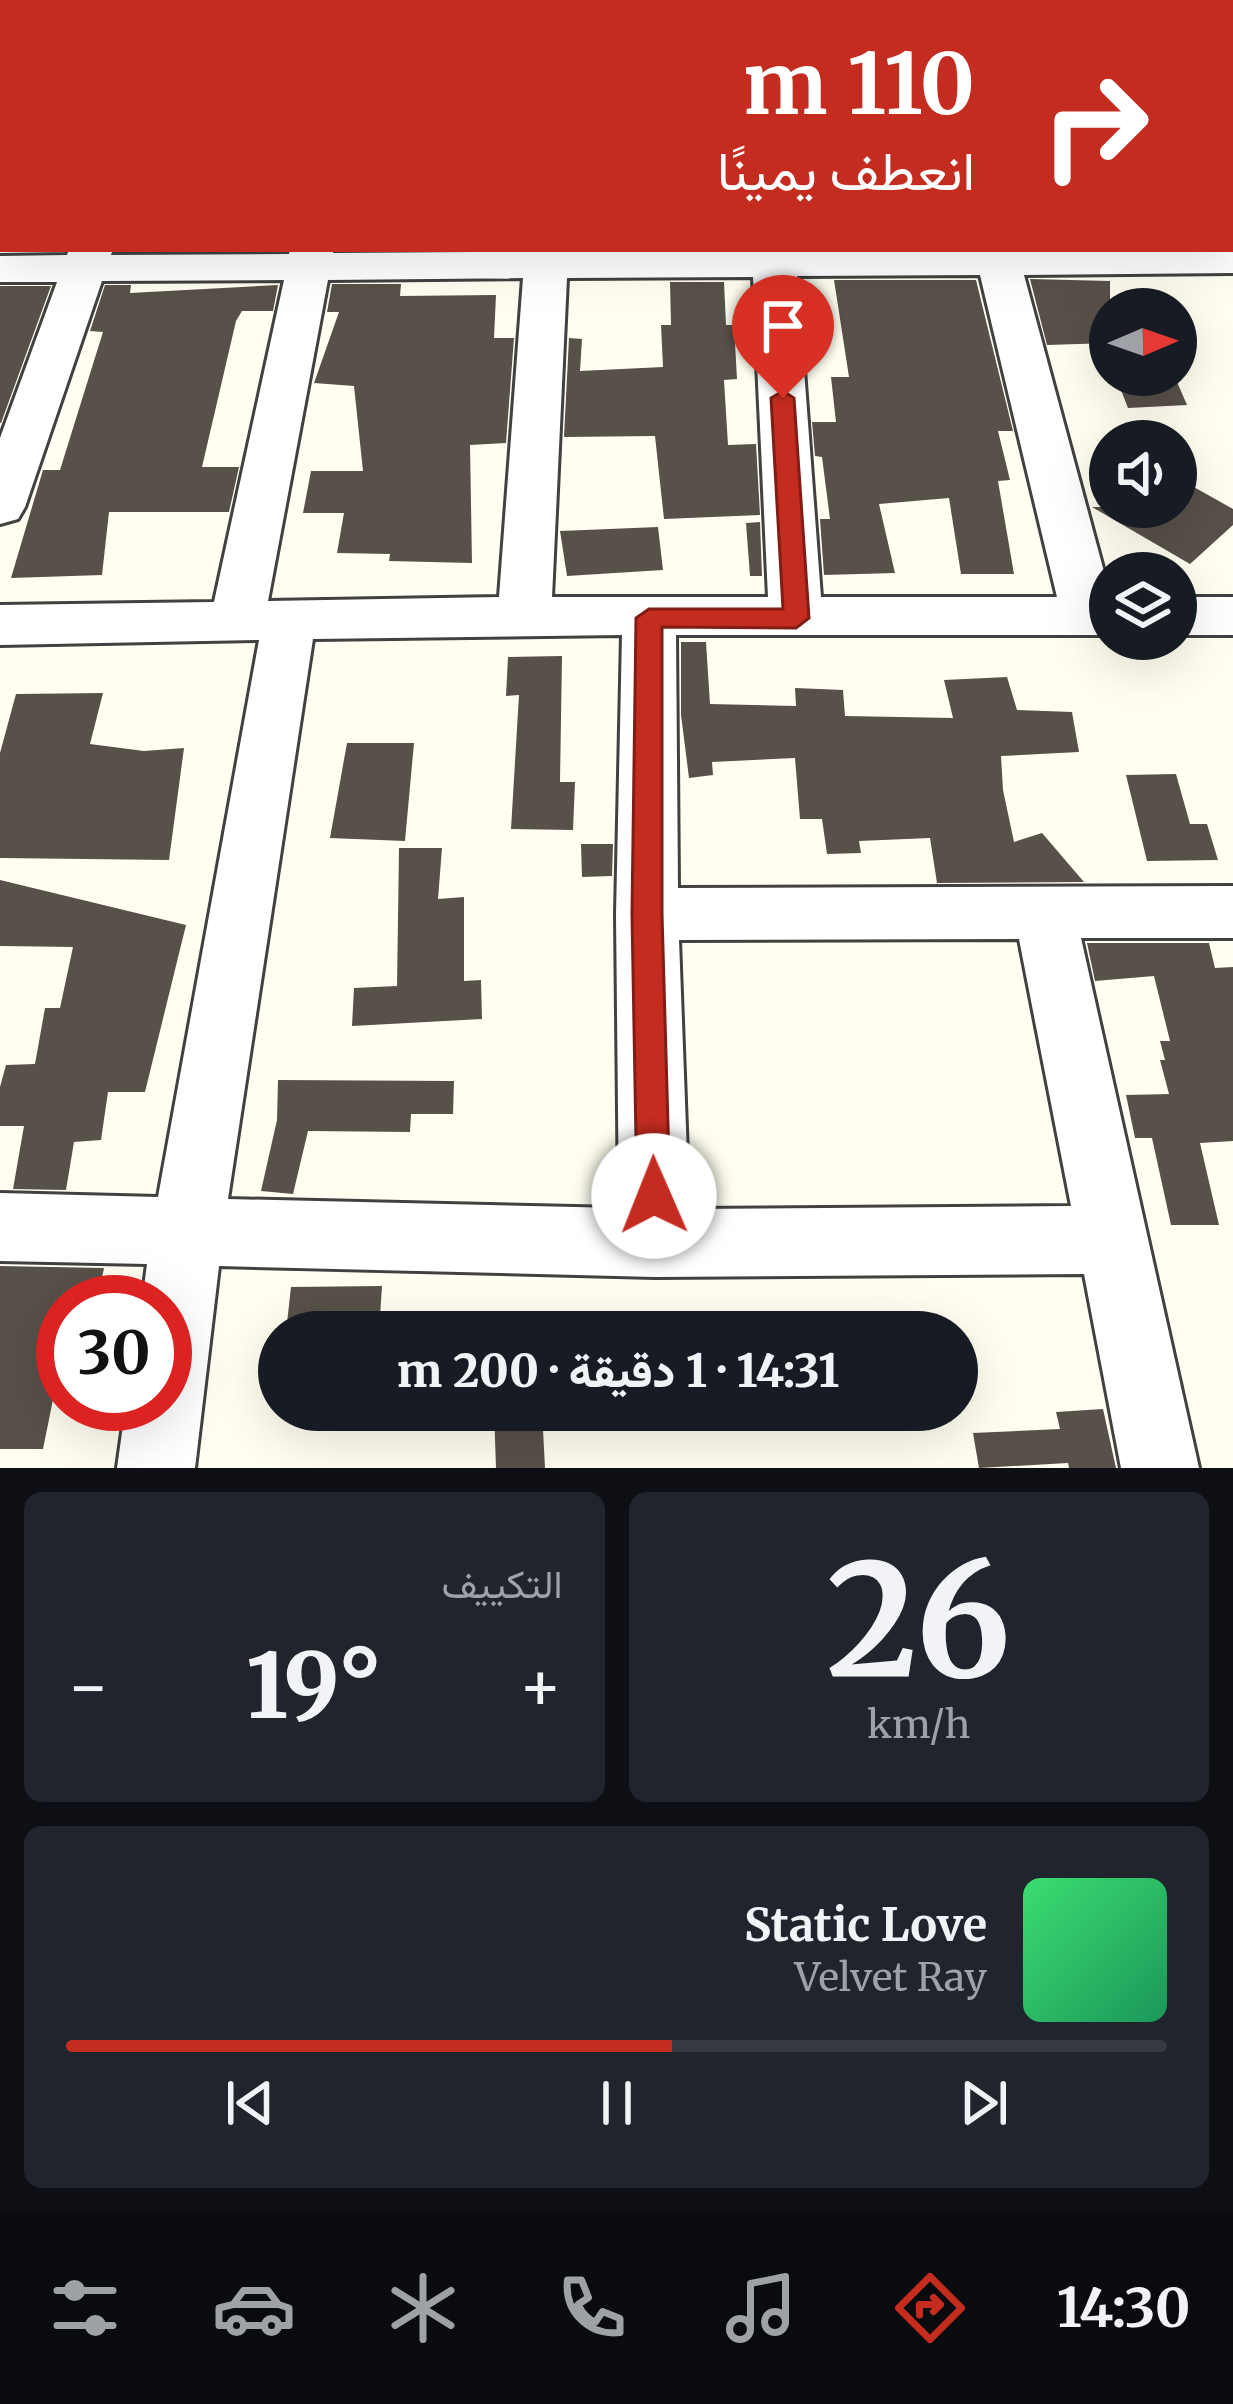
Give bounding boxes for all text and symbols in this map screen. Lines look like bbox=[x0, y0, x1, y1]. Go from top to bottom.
text: 110 m bbox=[743, 31, 975, 137]
icon: right bbox=[1017, 48, 1173, 204]
text: انعطف يمينًا bbox=[717, 137, 975, 205]
pin bbox=[732, 275, 834, 398]
north arrow bbox=[1089, 288, 1197, 396]
map controls bbox=[1089, 288, 1197, 660]
icon: arrive bbox=[750, 293, 816, 359]
button: sound bbox=[1089, 420, 1197, 528]
button: layers bbox=[1089, 552, 1197, 660]
position arrow bbox=[591, 1133, 717, 1259]
speed limit sign: 30 bbox=[36, 1275, 192, 1431]
text: 14:31 · 1 دقيقة · 200 m bbox=[397, 1343, 839, 1399]
text: 26 bbox=[826, 1523, 1011, 1720]
text: التكييف bbox=[442, 1560, 563, 1609]
text: 19° bbox=[246, 1629, 382, 1743]
text: − bbox=[66, 1645, 110, 1728]
text: + bbox=[518, 1645, 562, 1728]
text: km/h bbox=[867, 1700, 970, 1749]
text: Static Love bbox=[744, 1897, 987, 1953]
text: Velvet Ray bbox=[795, 1953, 987, 2002]
icon: previous bbox=[217, 2070, 283, 2136]
icon: pause bbox=[584, 2070, 650, 2136]
icon: next bbox=[951, 2070, 1017, 2136]
icon: filters bbox=[43, 2266, 127, 2350]
icon: car bbox=[212, 2266, 296, 2350]
icon: climate bbox=[381, 2266, 465, 2350]
icon: phone bbox=[550, 2266, 634, 2350]
icon: music bbox=[719, 2266, 803, 2350]
icon: directions bbox=[888, 2266, 972, 2350]
text: 14:30 bbox=[1057, 2274, 1190, 2342]

